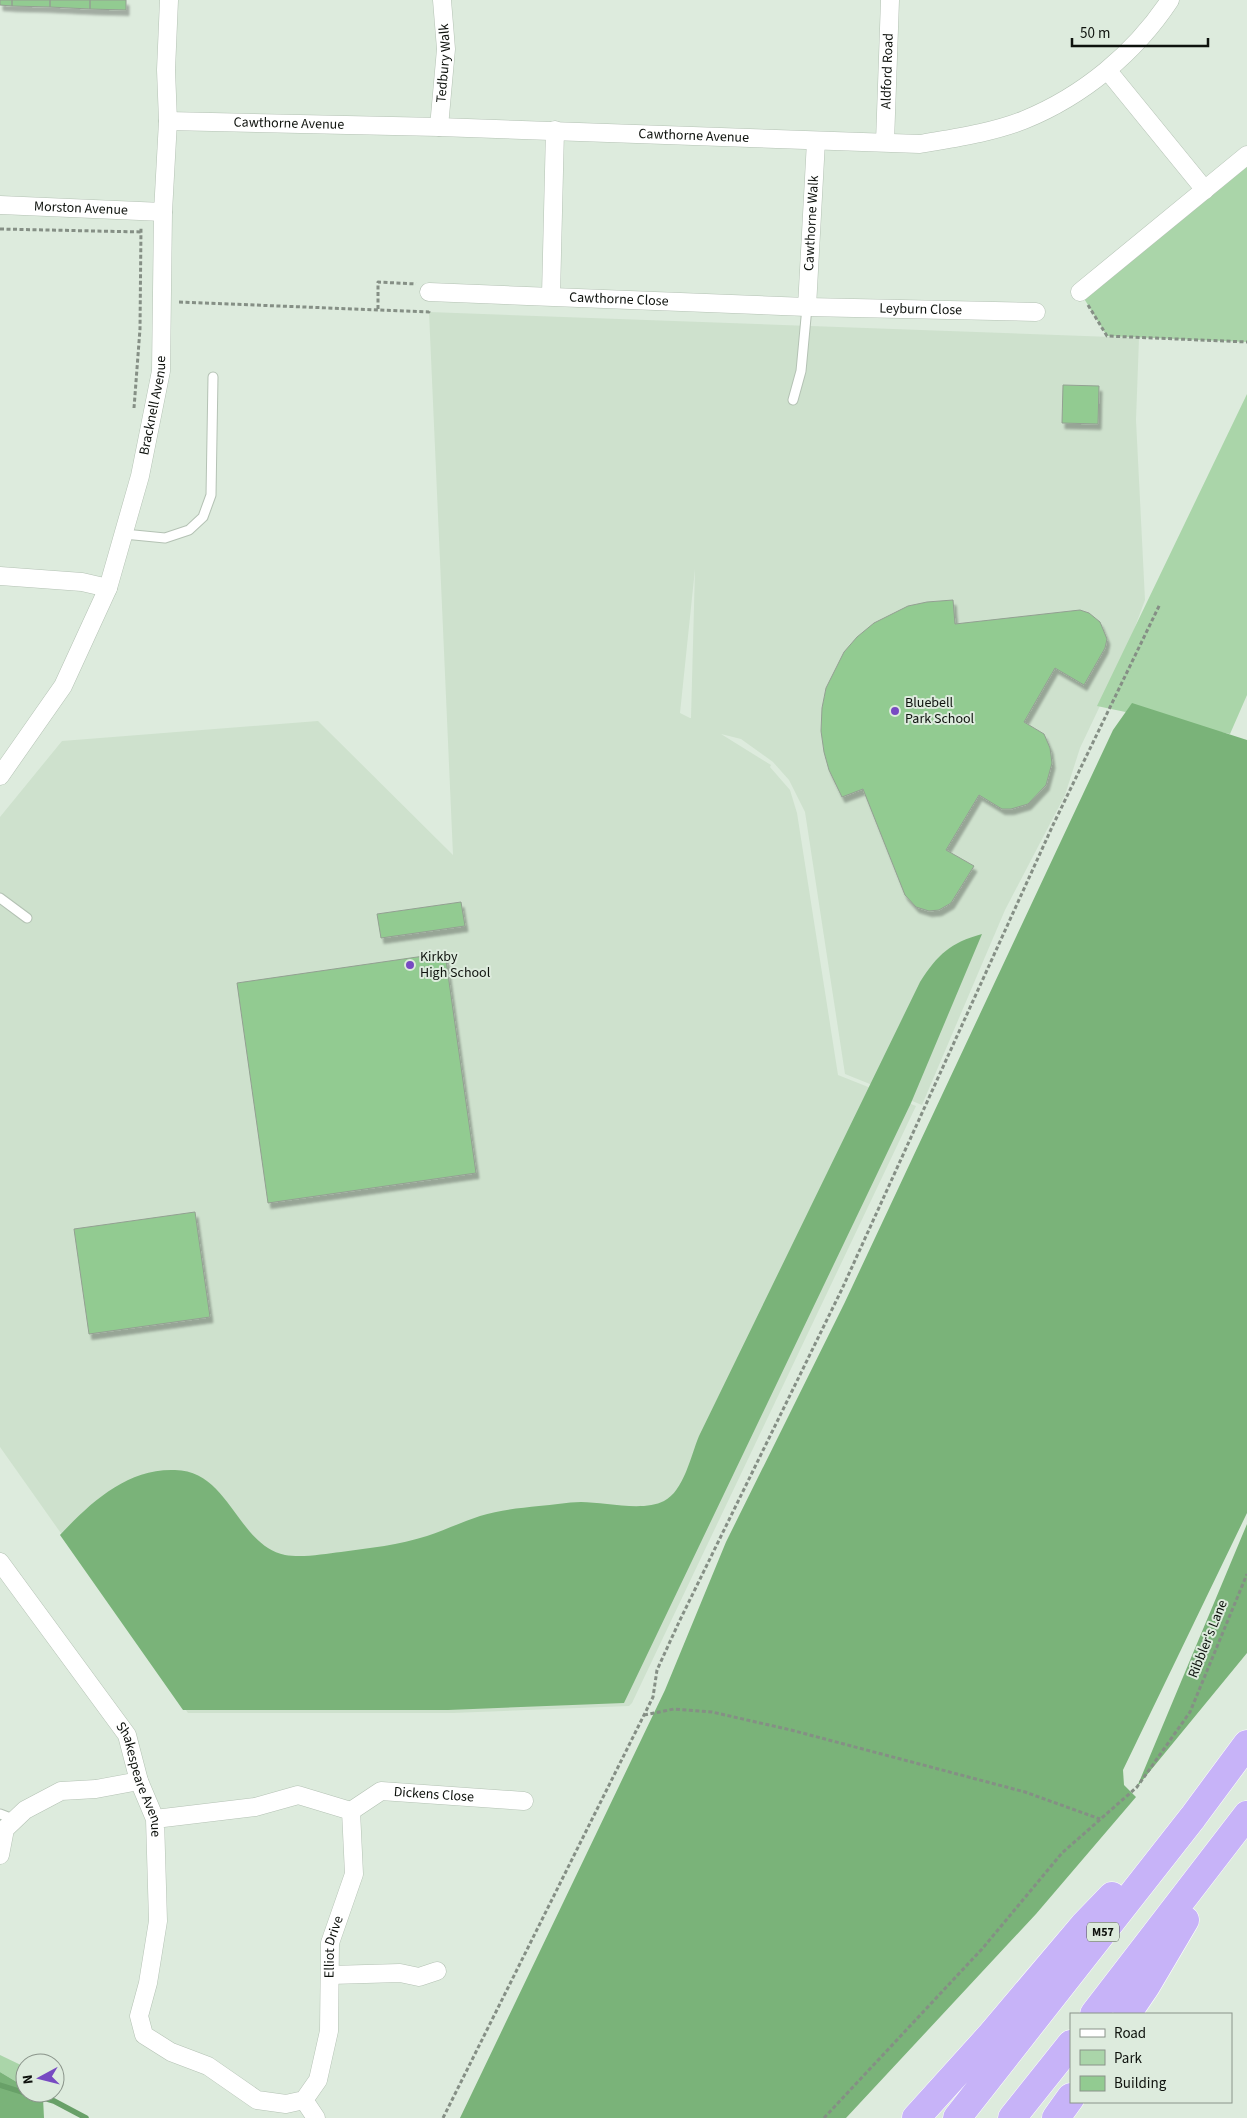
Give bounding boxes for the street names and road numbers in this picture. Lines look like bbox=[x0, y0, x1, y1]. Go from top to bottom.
street label: Tedbury Walk bbox=[431, 23, 456, 104]
street label: Aldford Road bbox=[876, 33, 899, 109]
street label: Cawthorne Avenue bbox=[233, 112, 345, 135]
street label: Cawthorne Avenue bbox=[638, 124, 749, 148]
street label: Cawthorne Walk bbox=[799, 175, 824, 271]
street label: Morston Avenue bbox=[34, 196, 128, 220]
street label: Cawthorne Close bbox=[569, 288, 669, 311]
street label: Leyburn Close bbox=[879, 299, 962, 320]
street label: Bracknell Avenue bbox=[134, 356, 171, 457]
street label: Ribbler's Lane bbox=[1183, 1597, 1233, 1681]
street label: Shakespeare Avenue bbox=[111, 1718, 166, 1837]
street label: Dickens Close bbox=[393, 1782, 475, 1807]
street label: Elliot Drive bbox=[320, 1913, 349, 1978]
road number: M57 bbox=[1087, 1922, 1119, 1941]

